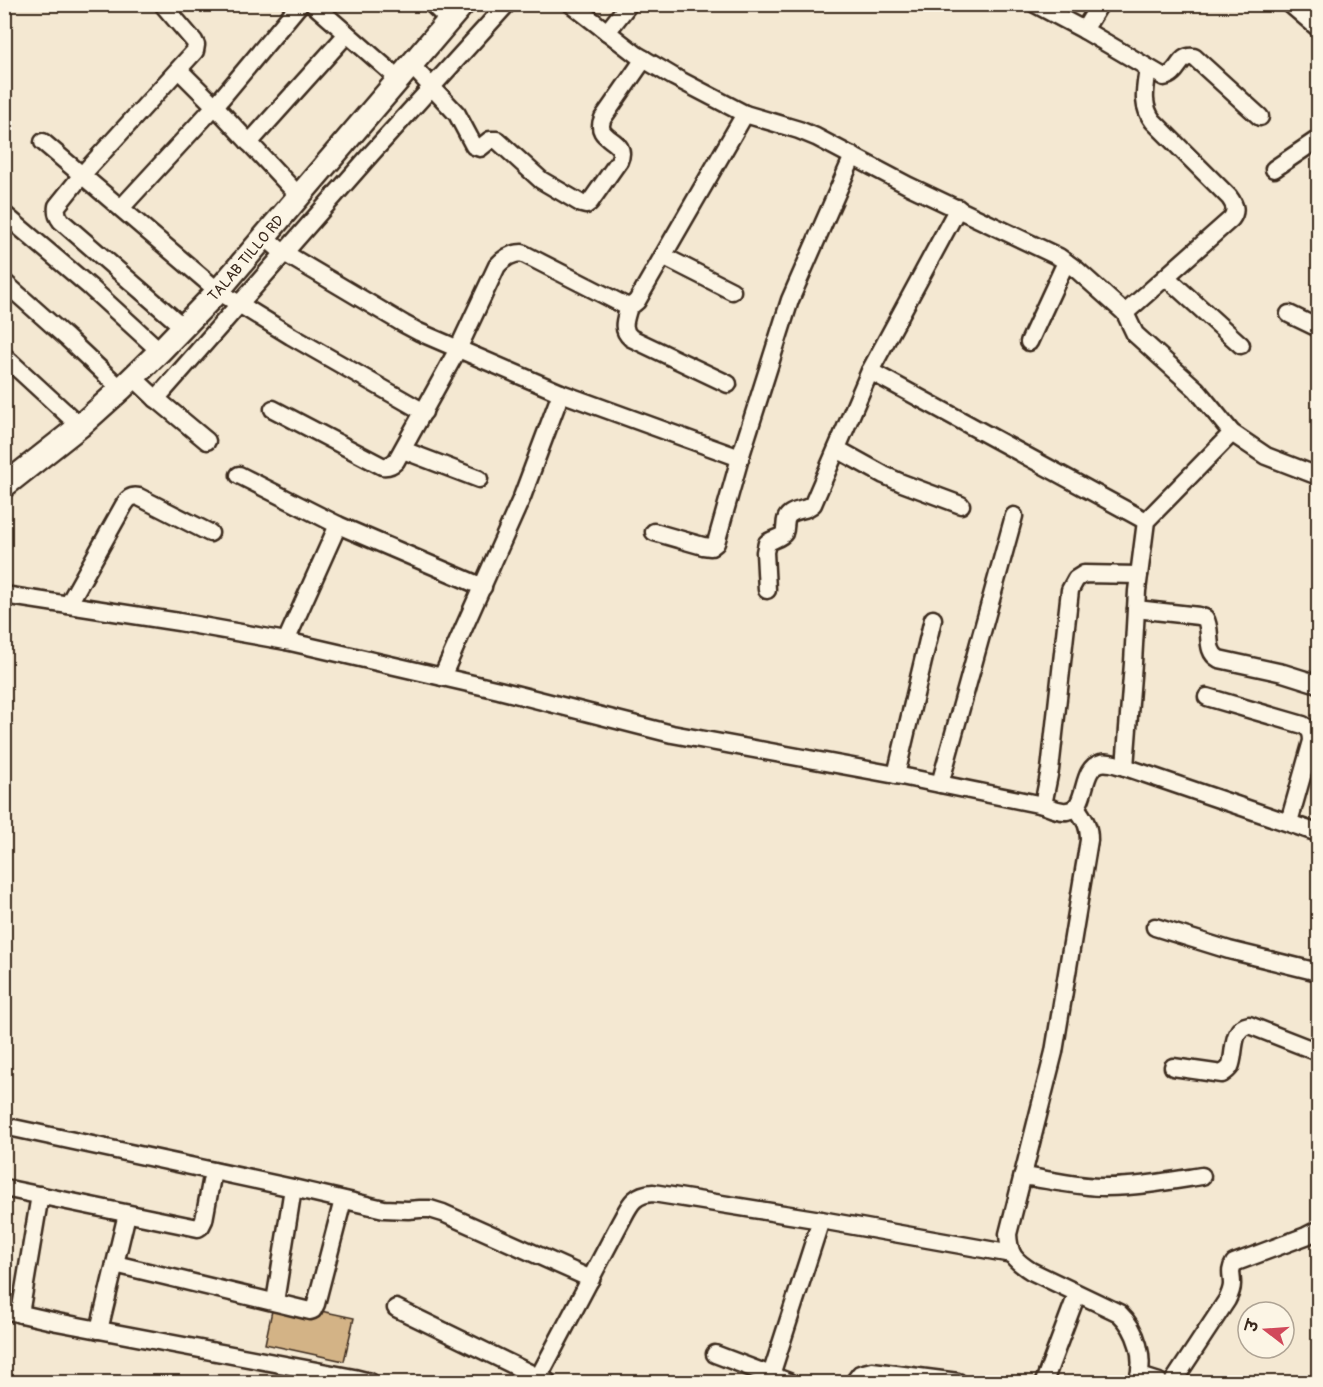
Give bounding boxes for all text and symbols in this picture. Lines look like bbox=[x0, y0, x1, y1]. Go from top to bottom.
street label: TALAB TILLO RD bbox=[204, 212, 288, 306]
north arrow bbox=[1236, 1300, 1296, 1360]
text: उ bbox=[1241, 1317, 1264, 1336]

